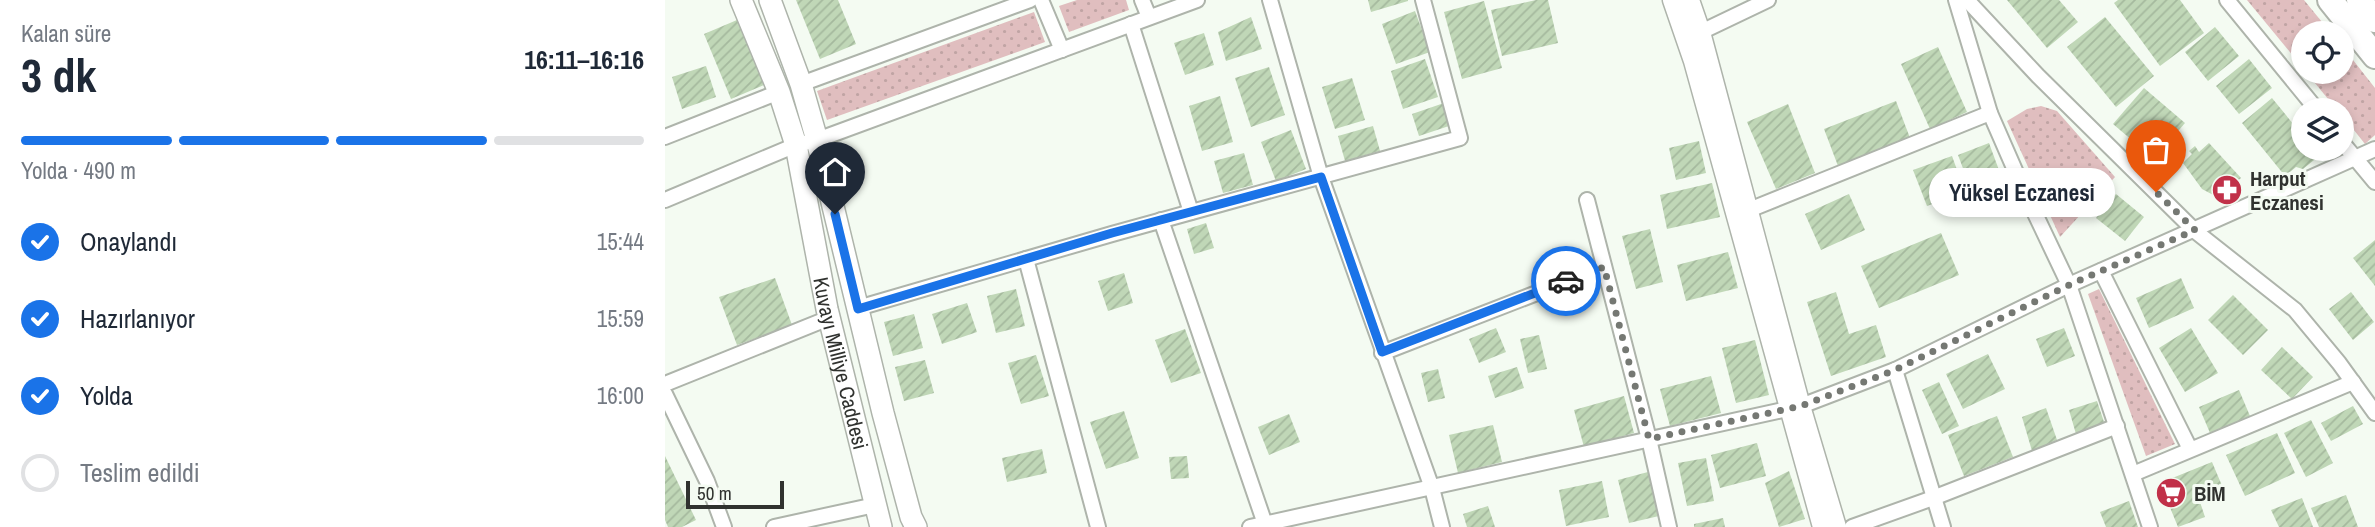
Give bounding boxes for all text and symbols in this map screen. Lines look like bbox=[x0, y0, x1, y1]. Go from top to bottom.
text: Kalan süre bbox=[21, 18, 111, 49]
map controls bbox=[2291, 21, 2354, 161]
button: locate bbox=[2291, 21, 2354, 84]
text: 16:11–16:16 bbox=[524, 42, 644, 77]
text: 3 dk bbox=[21, 44, 97, 106]
button: layers bbox=[2291, 98, 2354, 161]
pin bbox=[2126, 120, 2186, 192]
icon: bag bbox=[2137, 131, 2175, 169]
pin bbox=[805, 142, 865, 214]
icon: home bbox=[816, 153, 854, 191]
text: Yolda · 490 m bbox=[21, 155, 136, 186]
place label: Harput Eczanesi bbox=[2250, 164, 2324, 217]
callout: Yüksel Eczanesi bbox=[1929, 168, 2114, 216]
pharmacy icon: Harput Eczanesi bbox=[2210, 173, 2244, 207]
text: Yüksel Eczanesi bbox=[1949, 177, 2095, 208]
icon: check bbox=[21, 223, 59, 261]
text: Onaylandı bbox=[80, 224, 177, 259]
text: 15:44 bbox=[597, 226, 644, 257]
courier bbox=[1531, 246, 1601, 316]
icon: car bbox=[1547, 262, 1585, 300]
street label: Kuvayı Milliye Caddesi bbox=[807, 275, 876, 452]
icon: check bbox=[21, 300, 59, 338]
text: Hazırlanıyor bbox=[80, 301, 195, 336]
text: 15:59 bbox=[597, 303, 644, 334]
icon: check bbox=[21, 377, 59, 415]
text: Yolda bbox=[80, 378, 133, 413]
text: 16:00 bbox=[597, 380, 644, 411]
text: Teslim edildi bbox=[80, 455, 200, 490]
supermarket icon: BİM bbox=[2154, 476, 2188, 510]
scale bar bbox=[686, 478, 784, 510]
place label: BİM bbox=[2194, 479, 2226, 508]
text: 50 m bbox=[697, 480, 732, 506]

